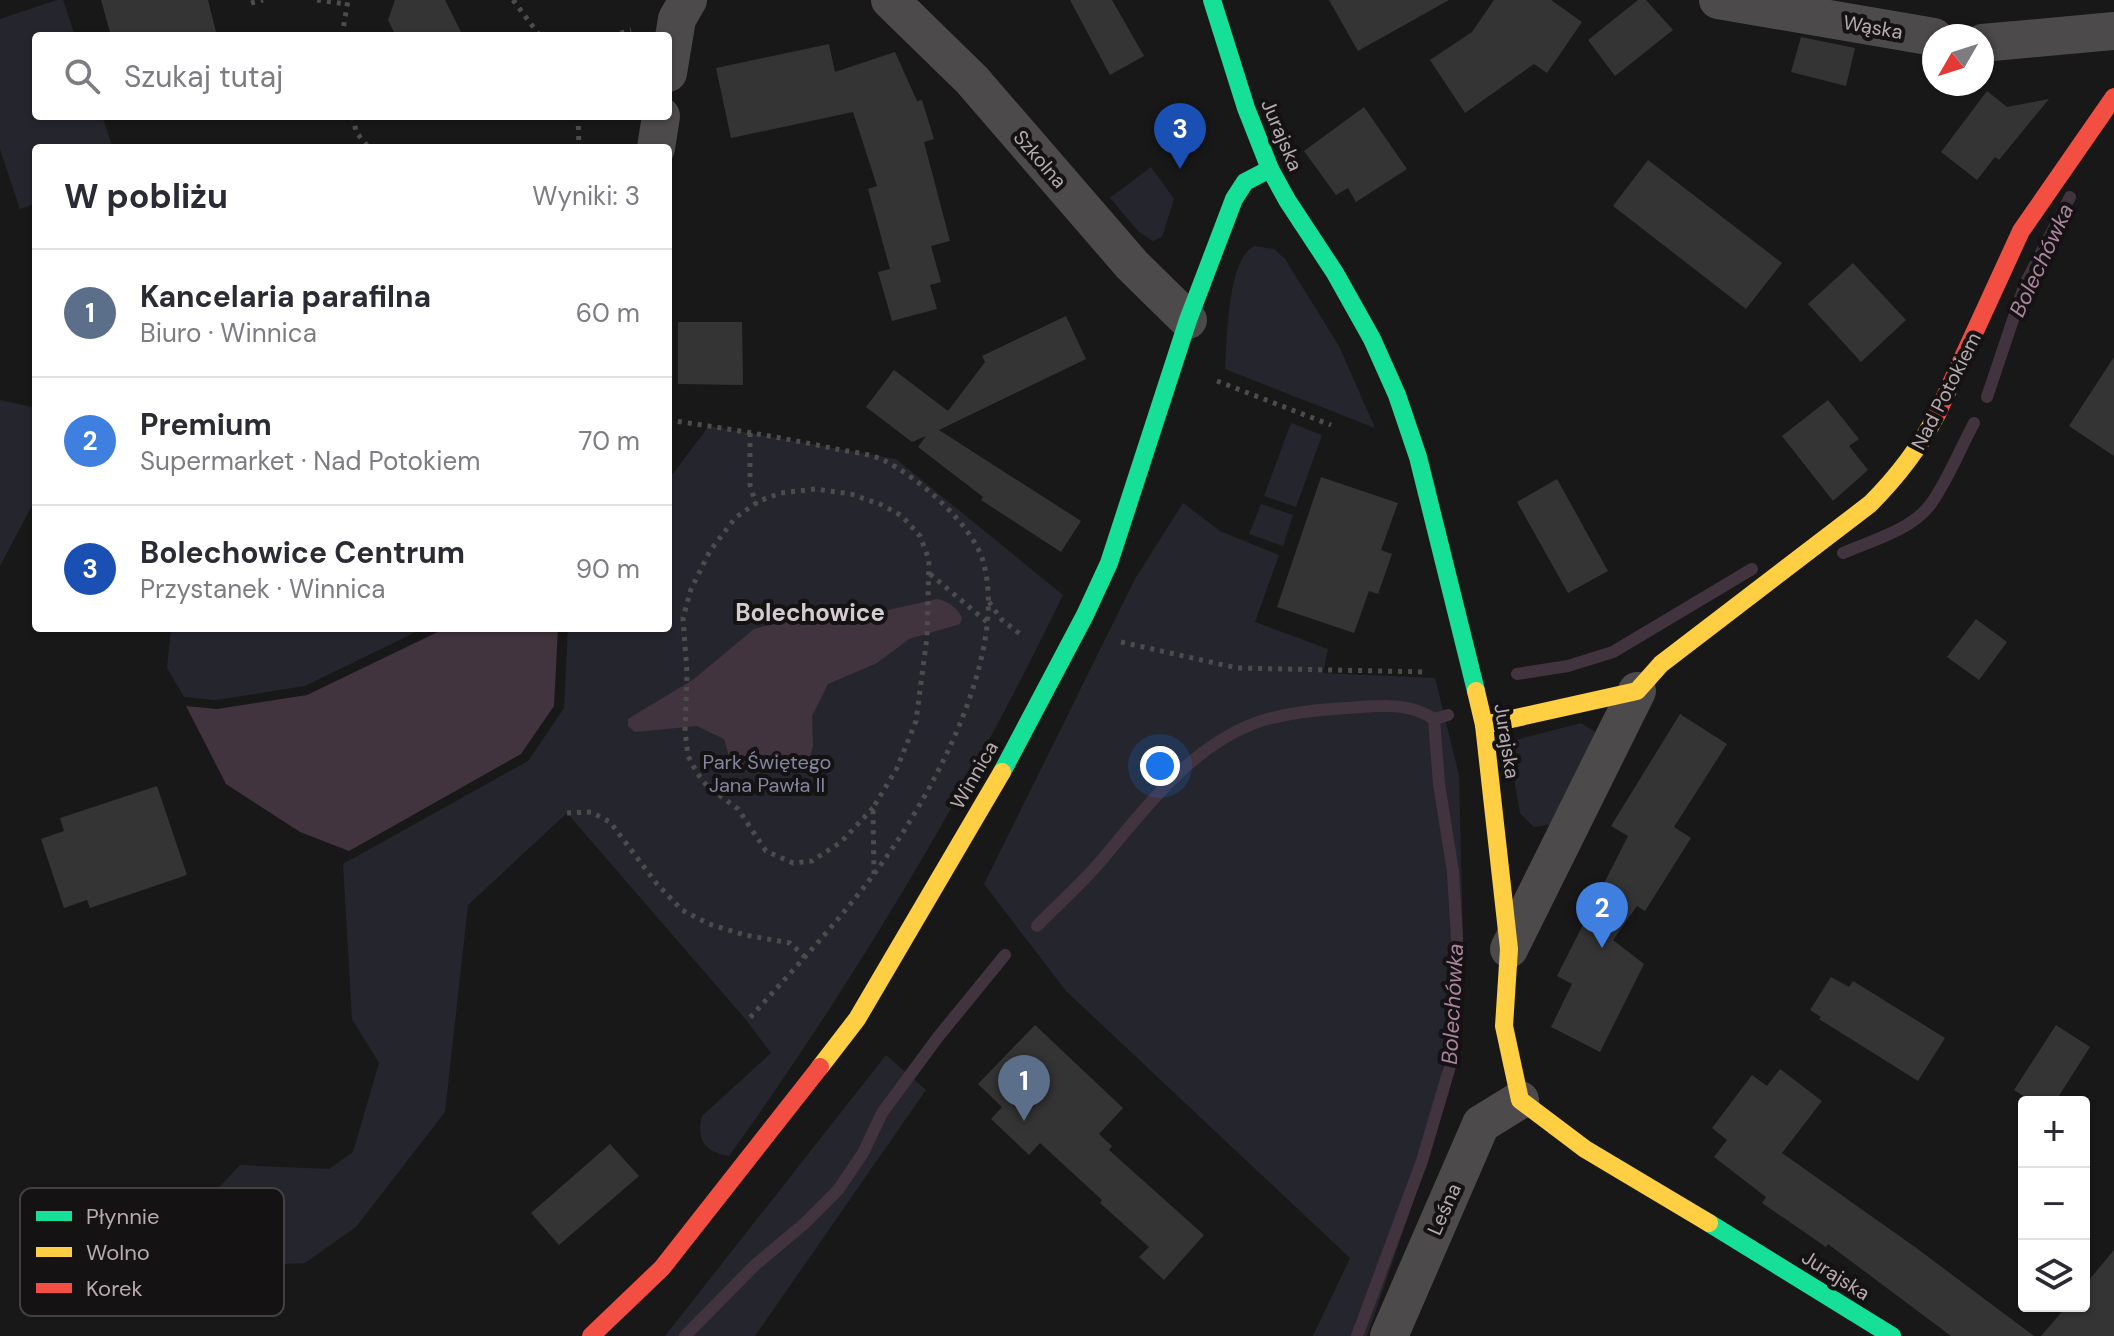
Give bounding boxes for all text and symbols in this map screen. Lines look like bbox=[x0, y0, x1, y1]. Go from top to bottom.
street label: Wąska bbox=[1841, 9, 1905, 45]
north arrow bbox=[1922, 24, 1994, 96]
search box bbox=[32, 32, 672, 120]
icon: search bbox=[60, 54, 104, 98]
text: Szukaj tutaj bbox=[124, 57, 283, 96]
street label: Jurajska bbox=[1255, 95, 1309, 175]
pin: 3 bbox=[1154, 103, 1206, 169]
street label: Szkolna bbox=[1008, 125, 1072, 193]
text: W pobliżu bbox=[64, 174, 228, 219]
text: Wyniki: 3 bbox=[532, 179, 640, 213]
water label: Bolechówka bbox=[2003, 199, 2080, 321]
text: Kancelaria parafilna bbox=[140, 277, 431, 316]
text: 1 bbox=[85, 296, 95, 330]
text: 60 m bbox=[576, 296, 640, 330]
text: Biuro · Winnica bbox=[140, 316, 317, 350]
street label: Nad Potokiem bbox=[1905, 328, 1987, 454]
text: Premium bbox=[140, 405, 272, 444]
text: 2 bbox=[82, 424, 98, 458]
text: 70 m bbox=[579, 424, 640, 458]
text: Supermarket · Nad Potokiem bbox=[140, 444, 480, 478]
text: Bolechowice Centrum bbox=[140, 533, 465, 572]
text: 3 bbox=[82, 552, 98, 586]
text: 90 m bbox=[576, 552, 640, 586]
text: Przystanek · Winnica bbox=[140, 572, 385, 606]
district label: Bolechowice bbox=[735, 597, 885, 628]
street label: Jurajska bbox=[1488, 702, 1526, 780]
street label: Winnica bbox=[944, 736, 1004, 814]
your location bbox=[1140, 746, 1180, 786]
park label: Park Świętego Jana Pawła II bbox=[703, 749, 831, 798]
pin: 2 bbox=[1576, 882, 1628, 948]
water label: Bolechówka bbox=[1435, 943, 1470, 1065]
pin: 1 bbox=[998, 1055, 1050, 1121]
map controls bbox=[2018, 1096, 2090, 1312]
button: + bbox=[2018, 1096, 2090, 1168]
button: − bbox=[2018, 1168, 2090, 1240]
street label: Leśna bbox=[1421, 1179, 1467, 1239]
legend bbox=[20, 1188, 284, 1316]
text: Płynnie bbox=[86, 1202, 160, 1231]
text: Wolno bbox=[86, 1238, 150, 1267]
button: layers bbox=[2018, 1240, 2090, 1312]
street label: Jurajska bbox=[1797, 1244, 1875, 1306]
text: Korek bbox=[86, 1274, 142, 1303]

